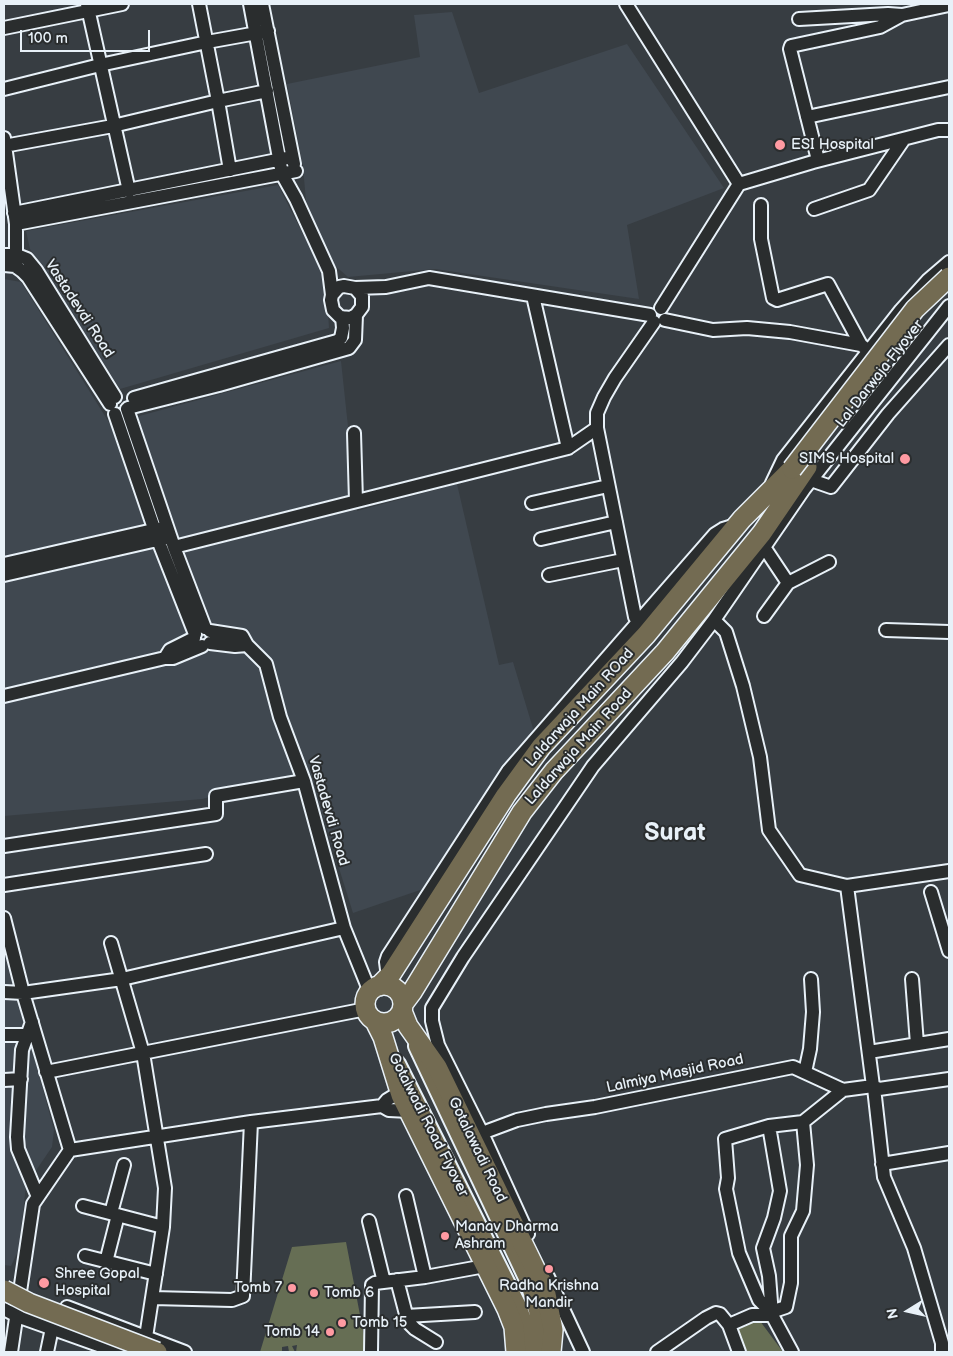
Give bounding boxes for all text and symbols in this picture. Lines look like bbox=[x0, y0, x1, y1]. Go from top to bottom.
scale bar bbox=[22, 20, 152, 52]
text: 100 m bbox=[28, 29, 68, 48]
place label: ESI Hospital bbox=[791, 136, 874, 154]
marker: ESI Hospital bbox=[773, 138, 787, 152]
street label: Vastadevdi Road bbox=[41, 256, 117, 362]
street label: Lal Darwaja Flyover bbox=[832, 317, 928, 431]
place label: SIMS Hospital bbox=[799, 450, 894, 468]
marker: SIMS Hospital bbox=[898, 452, 912, 466]
street label: Laldarwaja Main ROad bbox=[522, 645, 638, 771]
street label: Laldarwaja Main Road bbox=[522, 685, 636, 809]
street label: Vastadevdi Road bbox=[304, 754, 352, 868]
district label: Surat bbox=[644, 819, 706, 849]
street label: Gotalwadi Road Flyover bbox=[384, 1050, 472, 1200]
street label: Lalmiya Masjid Road bbox=[605, 1051, 745, 1097]
street label: Gotalawadi Road bbox=[444, 1094, 510, 1206]
place label: Manav Dharma Ashram bbox=[455, 1218, 559, 1253]
marker: Manav Dharma Ashram bbox=[439, 1230, 451, 1242]
marker: Radha Krishna Mandir bbox=[543, 1263, 555, 1275]
place label: Shree Gopal Hospital bbox=[55, 1265, 140, 1300]
marker: Shree Gopal Hospital bbox=[37, 1276, 51, 1290]
place label: Radha Krishna Mandir bbox=[499, 1277, 599, 1312]
place label: Tomb 7 bbox=[234, 1279, 282, 1297]
marker: Tomb 7 bbox=[286, 1282, 298, 1294]
place label: Tomb 6 bbox=[324, 1284, 374, 1302]
north arrow bbox=[883, 1286, 933, 1336]
marker: Tomb 6 bbox=[308, 1287, 320, 1299]
text: N bbox=[883, 1307, 902, 1320]
place label: Tomb 15 bbox=[352, 1314, 407, 1332]
marker: Tomb 15 bbox=[336, 1317, 348, 1329]
place label: Tomb 14 bbox=[264, 1323, 320, 1341]
marker: Tomb 14 bbox=[324, 1326, 336, 1338]

